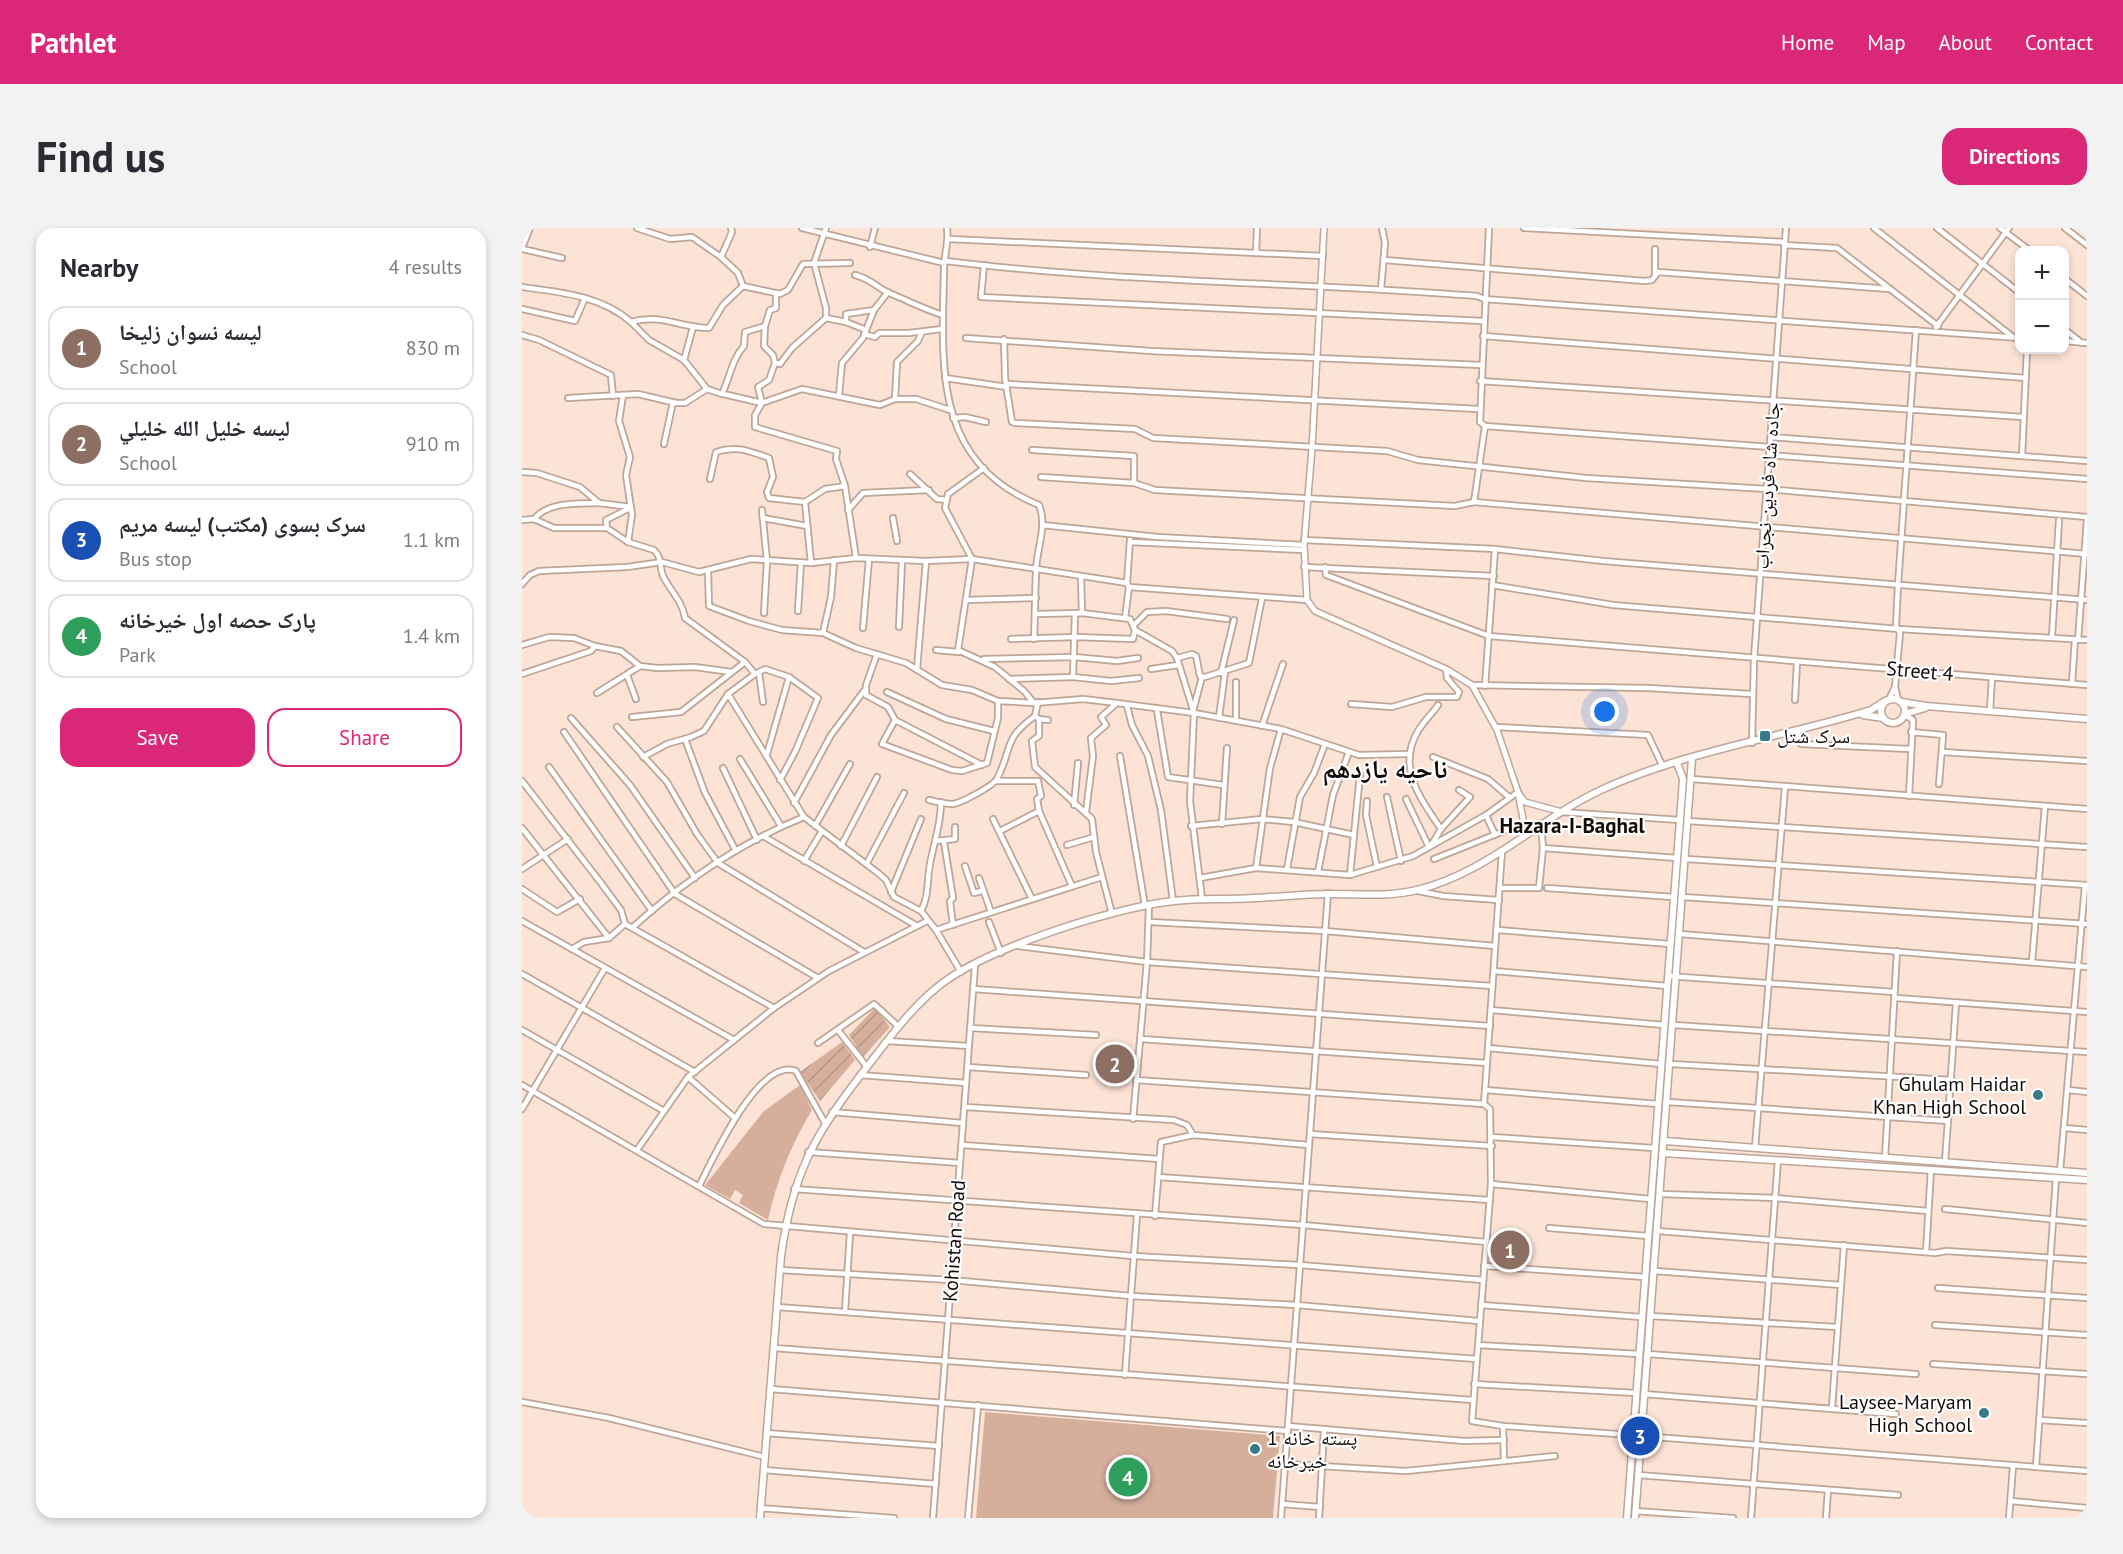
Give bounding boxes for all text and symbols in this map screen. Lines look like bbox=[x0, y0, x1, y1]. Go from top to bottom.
text: Pathlet bbox=[30, 24, 116, 61]
text: Home bbox=[1781, 29, 1834, 56]
text: Map bbox=[1867, 29, 1906, 56]
text: About bbox=[1939, 29, 1992, 56]
text: Contact bbox=[2025, 29, 2093, 56]
button: Directions bbox=[1942, 128, 2087, 185]
text: Find us bbox=[36, 129, 165, 184]
map controls bbox=[2015, 246, 2069, 354]
button: + bbox=[2015, 246, 2069, 300]
text: Nearby bbox=[60, 251, 138, 284]
text: 4 results bbox=[389, 254, 462, 280]
button: − bbox=[2015, 300, 2069, 354]
text: لیسه نسوان زلیخا bbox=[119, 318, 262, 346]
text: 1 bbox=[76, 335, 87, 361]
text: 830 m bbox=[406, 335, 460, 361]
text: School bbox=[119, 354, 177, 380]
street label: جاده شاه فردین نجراب bbox=[1748, 402, 1786, 570]
text: ليسه خليل الله خليلي bbox=[119, 414, 290, 442]
text: 2 bbox=[76, 431, 87, 457]
text: 910 m bbox=[406, 431, 460, 457]
text: School bbox=[119, 450, 177, 476]
text: سرک بسوی (مکتب) لیسه مریم bbox=[119, 510, 366, 538]
text: 3 bbox=[76, 527, 87, 553]
text: 1.1 km bbox=[403, 527, 460, 553]
text: Bus stop bbox=[119, 546, 192, 572]
text: پارک حصه اول خیرخانه bbox=[119, 606, 316, 634]
text: 4 bbox=[76, 623, 87, 649]
text: 1.4 km bbox=[403, 623, 460, 649]
text: Park bbox=[119, 642, 156, 668]
street label: Street 4 bbox=[1885, 655, 1955, 687]
your location bbox=[1590, 697, 1619, 726]
button: Save bbox=[60, 708, 255, 767]
button: Share bbox=[267, 708, 462, 767]
place label: سرک شتل bbox=[1777, 723, 1850, 749]
marker: سرک شتل bbox=[1758, 729, 1772, 743]
district label: ناحیه یازدهم bbox=[1323, 752, 1447, 787]
district label: Hazara-I-Baghal bbox=[1499, 812, 1645, 839]
pin: 2 bbox=[1096, 1042, 1134, 1086]
place label: Ghulam Haidar Khan High School bbox=[1873, 1071, 2026, 1120]
marker: Ghulam Haidar Khan High School bbox=[2031, 1088, 2045, 1102]
street label: Kohistan Road bbox=[937, 1179, 971, 1303]
pin: 1 bbox=[1490, 1228, 1530, 1272]
place label: Laysee-Maryam High School bbox=[1839, 1389, 1972, 1438]
marker: Laysee-Maryam High School bbox=[1977, 1406, 1991, 1420]
pin: 3 bbox=[1620, 1414, 1660, 1458]
place label: 1 پسته خانه خیرخانه bbox=[1267, 1425, 1357, 1474]
marker: 1 پسته خانه خیرخانه bbox=[1248, 1442, 1262, 1456]
pin: 4 bbox=[1108, 1454, 1148, 1500]

